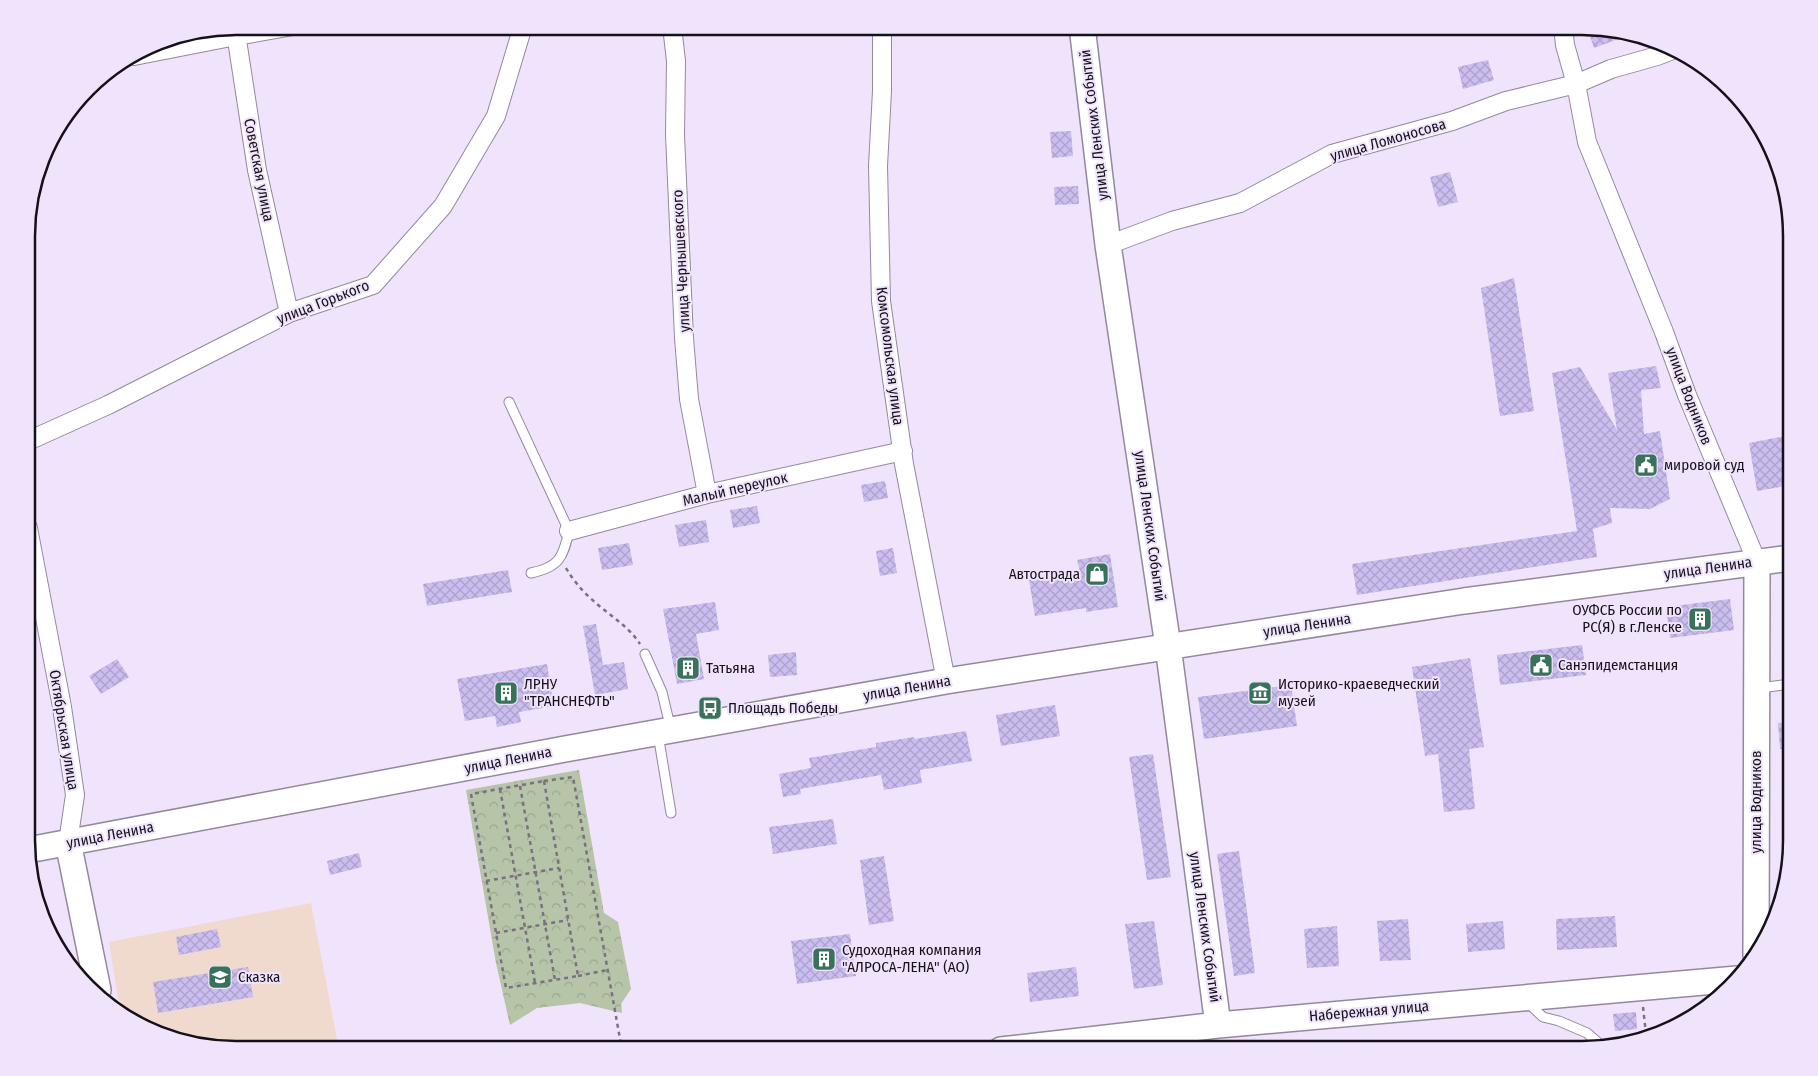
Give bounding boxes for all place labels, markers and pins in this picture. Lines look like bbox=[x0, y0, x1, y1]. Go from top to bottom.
public building icon: мировой суд bbox=[1633, 452, 1659, 478]
place label: мировой суд bbox=[1664, 456, 1745, 474]
shop icon: Автострада bbox=[1084, 561, 1110, 587]
place label: Автострада bbox=[1009, 565, 1080, 583]
place label: ОУФСБ России по РС(Я) в г.Ленске bbox=[1572, 601, 1682, 636]
building icon: ОУФСБ России по РС(Я) в г.Ленске bbox=[1687, 606, 1713, 632]
public building icon: Санэпидемстанция bbox=[1528, 652, 1554, 678]
building icon: Татьяна bbox=[675, 655, 701, 681]
place label: Санэпидемстанция bbox=[1558, 656, 1678, 674]
place label: Татьяна bbox=[706, 659, 755, 677]
place label: ЛРНУ "ТРАНСНЕФТЬ" bbox=[524, 675, 615, 710]
place label: Историко-краеведческий музей bbox=[1278, 675, 1440, 710]
building icon: ЛРНУ "ТРАНСНЕФТЬ" bbox=[493, 680, 519, 706]
museum icon: Историко-краеведческий музей bbox=[1247, 680, 1273, 706]
bus stop icon: Площадь Победы bbox=[697, 695, 723, 721]
place label: Площадь Победы bbox=[728, 699, 838, 717]
place label: Судоходная компания "АЛРОСА-ЛЕНА" (АО) bbox=[842, 941, 981, 976]
building icon: Судоходная компания "АЛРОСА-ЛЕНА" (АО) bbox=[811, 946, 837, 972]
school or university icon: Сказка bbox=[207, 964, 233, 990]
place label: Сказка bbox=[238, 968, 280, 986]

